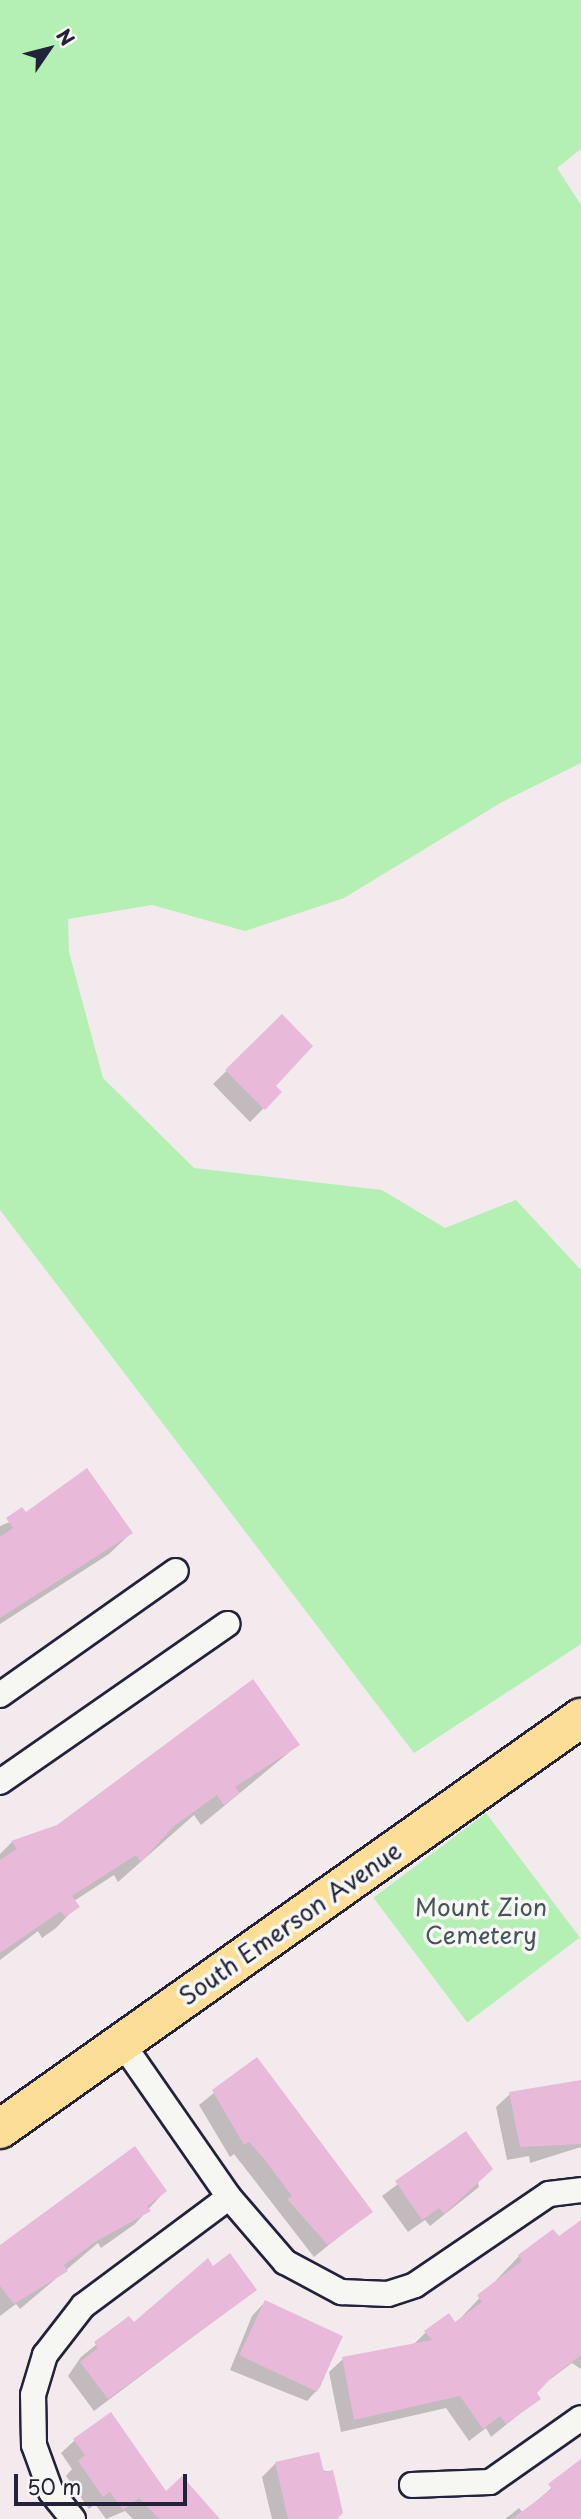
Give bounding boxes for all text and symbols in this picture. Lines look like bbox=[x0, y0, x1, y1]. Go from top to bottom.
north arrow bbox=[14, 14, 84, 84]
text: N bbox=[50, 23, 82, 51]
street label: South Emerson Avenue bbox=[174, 1836, 406, 2010]
park label: Mount Zion Cemetery bbox=[415, 1893, 547, 1949]
scale bar bbox=[18, 2460, 191, 2504]
text: 50 m bbox=[27, 2470, 81, 2502]

